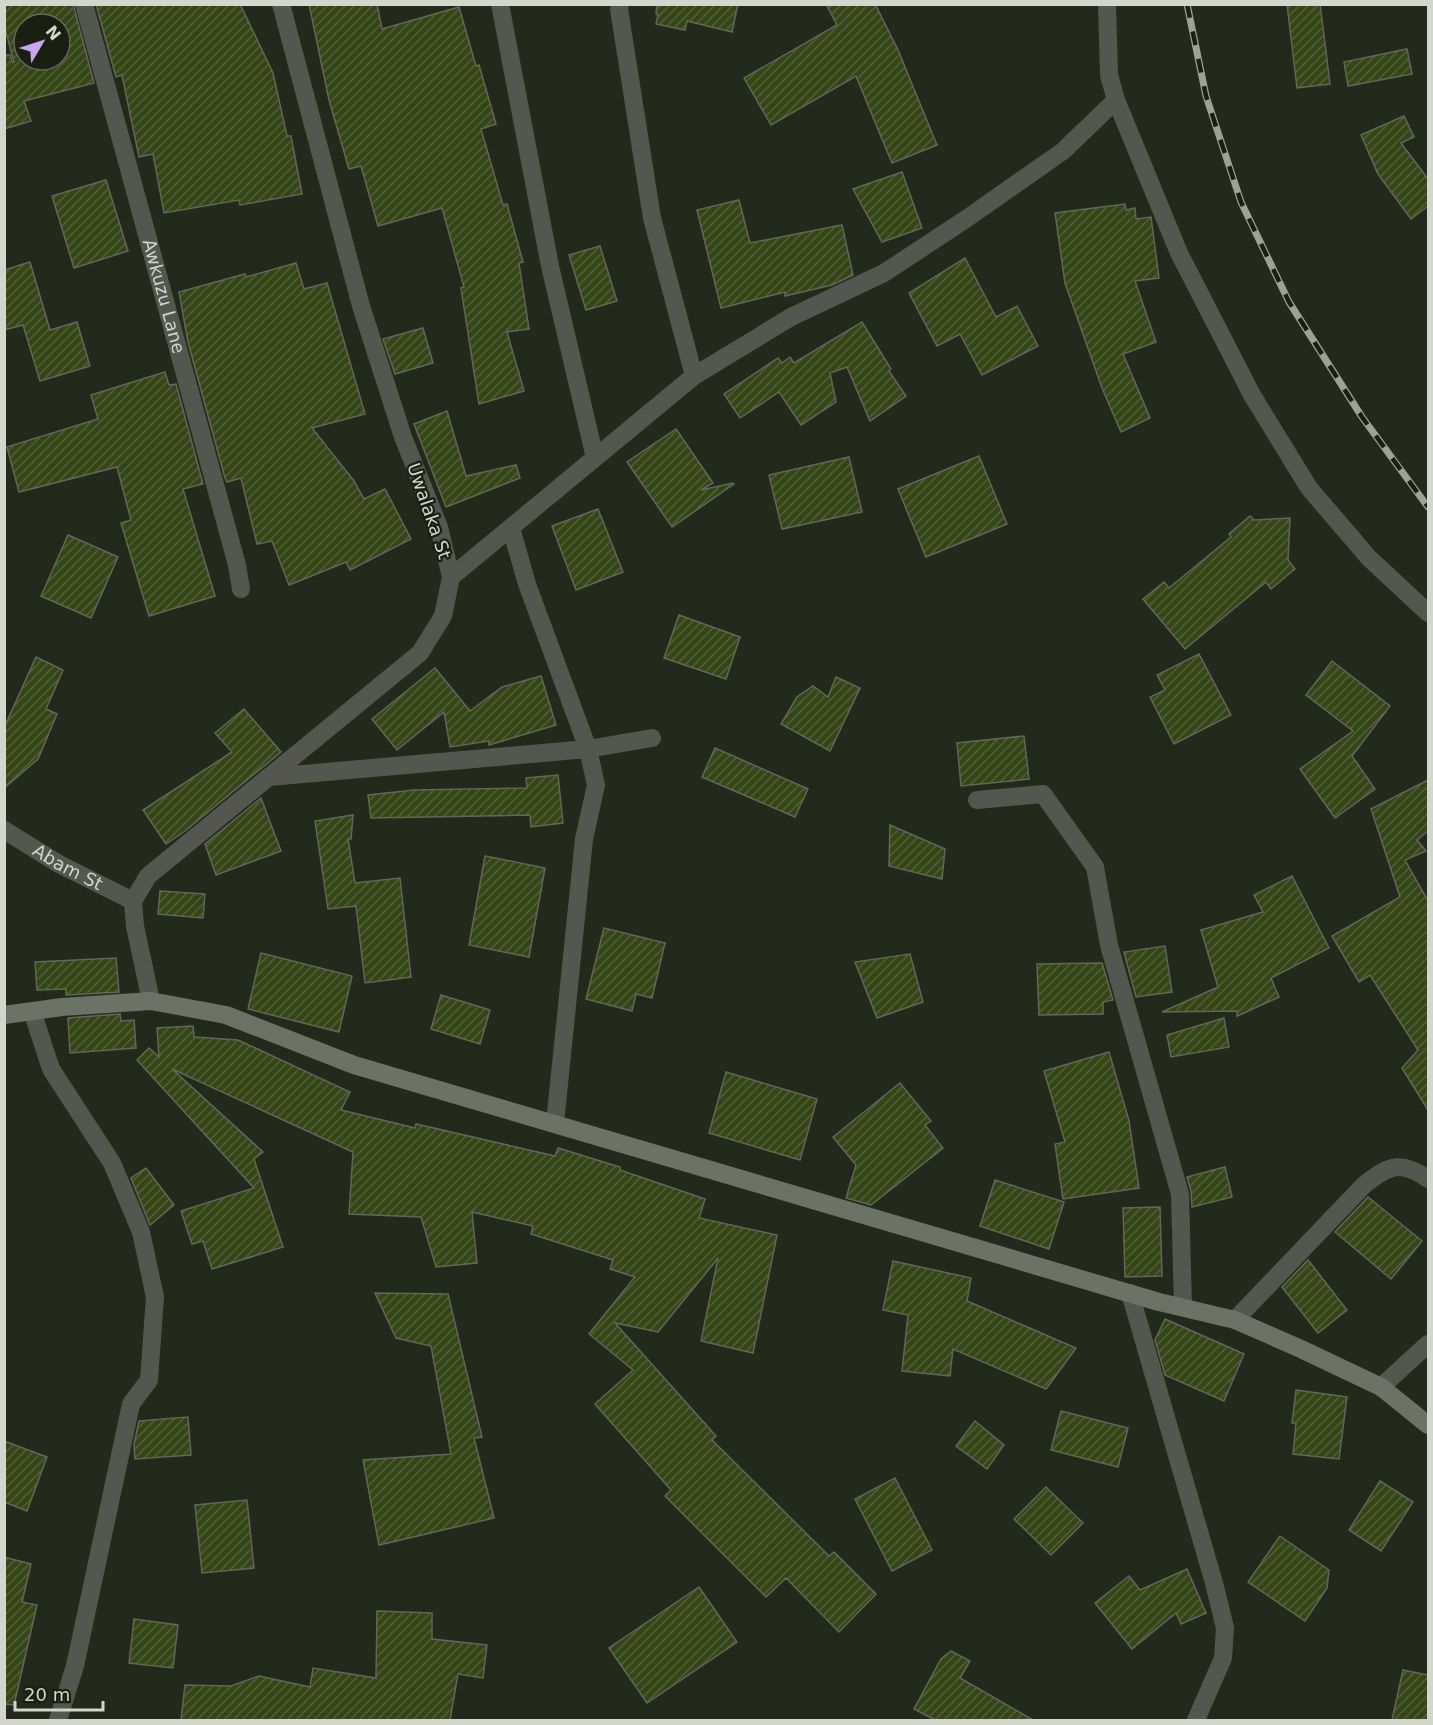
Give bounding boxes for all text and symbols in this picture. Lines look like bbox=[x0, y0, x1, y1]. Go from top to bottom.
north arrow bbox=[12, 12, 72, 72]
text: N bbox=[42, 22, 65, 44]
street label: Awkuzu Lane bbox=[139, 237, 190, 356]
street label: Uwalaka St bbox=[403, 460, 456, 562]
street label: Abam St bbox=[29, 839, 107, 894]
scale bar bbox=[15, 1674, 104, 1712]
text: 20 m bbox=[24, 1684, 70, 1705]

